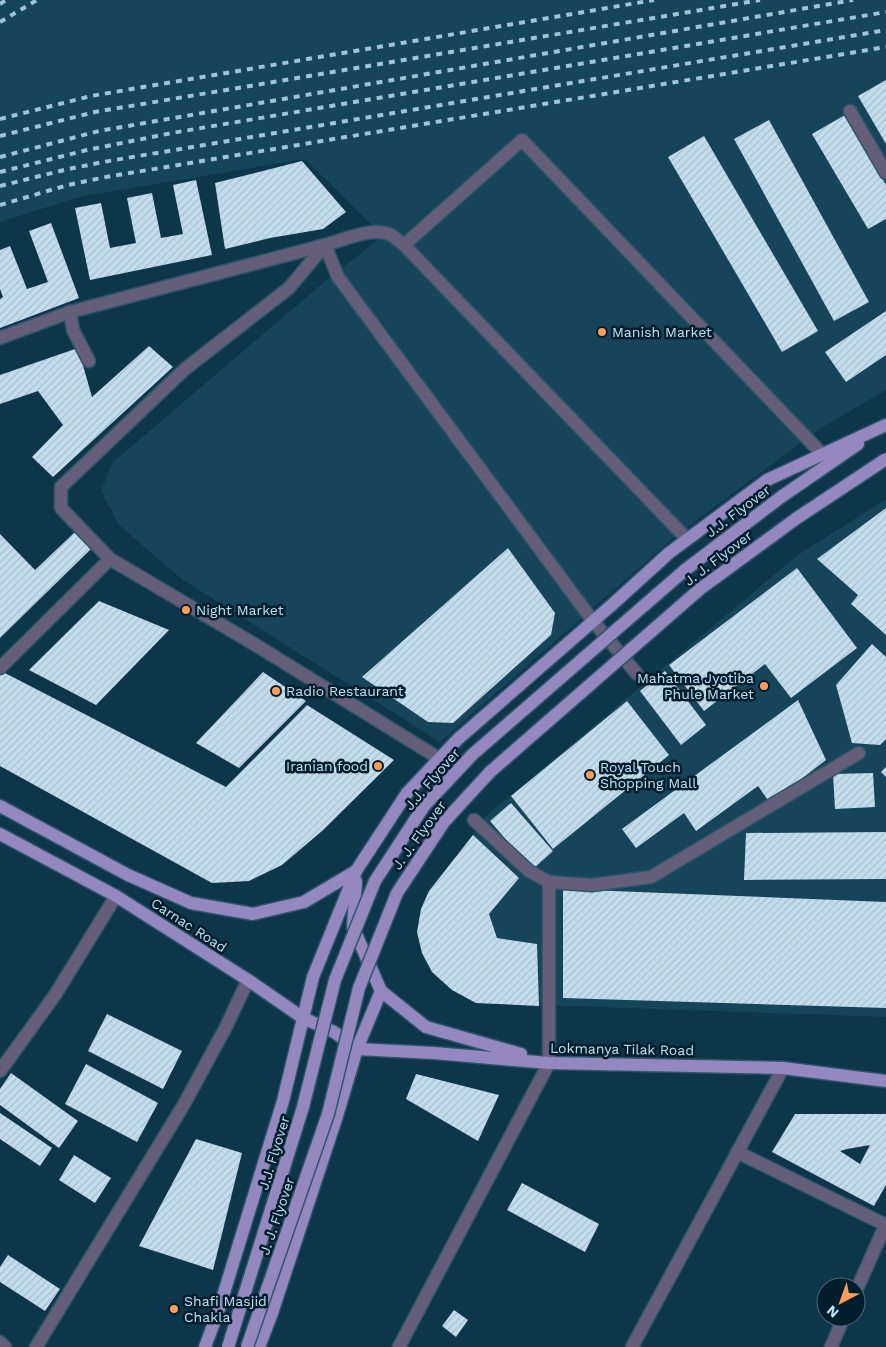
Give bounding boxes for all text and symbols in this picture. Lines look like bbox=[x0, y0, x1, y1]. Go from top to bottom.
place label: Manish Market bbox=[612, 324, 712, 340]
marker: Manish Market bbox=[596, 326, 608, 338]
street label: J.J. Flyover bbox=[703, 481, 774, 540]
street label: J. J. Flyover bbox=[681, 527, 755, 589]
place label: Night Market bbox=[196, 602, 284, 618]
marker: Night Market bbox=[180, 604, 192, 616]
place label: Mahatma Jyotiba Phule Market bbox=[637, 670, 754, 702]
marker: Mahatma Jyotiba Phule Market bbox=[758, 680, 770, 692]
place label: Radio Restaurant bbox=[286, 683, 404, 699]
marker: Radio Restaurant bbox=[270, 685, 282, 697]
street label: J.J. Flyover bbox=[401, 745, 463, 813]
place label: Iranian food bbox=[286, 758, 368, 774]
place label: Royal Touch Shopping Mall bbox=[600, 759, 697, 791]
marker: Iranian food bbox=[372, 760, 384, 772]
marker: Royal Touch Shopping Mall bbox=[584, 769, 596, 781]
street label: J. J. Flyover bbox=[389, 797, 449, 872]
street label: Carnac Road bbox=[148, 895, 230, 955]
street label: Lokmanya Tilak Road bbox=[550, 1040, 694, 1058]
street label: J.J. Flyover bbox=[255, 1114, 293, 1192]
street label: J. J. Flyover bbox=[256, 1175, 298, 1257]
north arrow bbox=[816, 1277, 866, 1327]
place label: Shafi Masjid Chakla bbox=[184, 1293, 267, 1325]
text: N bbox=[823, 1302, 842, 1321]
marker: Shafi Masjid Chakla bbox=[168, 1303, 180, 1315]

